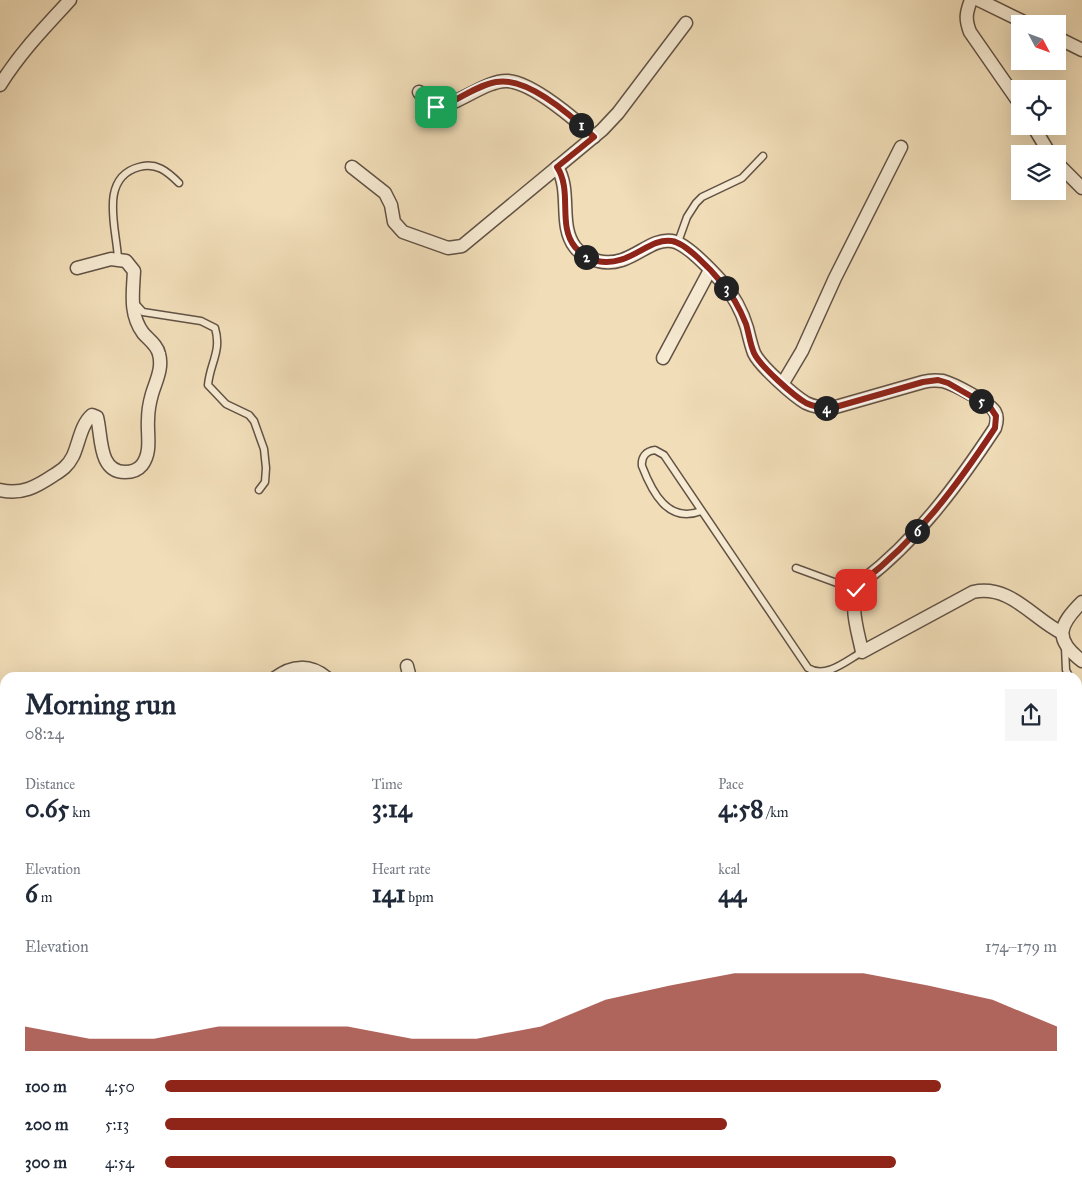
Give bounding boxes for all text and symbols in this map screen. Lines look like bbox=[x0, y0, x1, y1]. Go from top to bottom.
north arrow bbox=[1011, 15, 1066, 70]
map controls bbox=[1011, 15, 1066, 200]
button: locate bbox=[1011, 80, 1066, 135]
pin bbox=[415, 86, 457, 128]
icon: arrive bbox=[422, 93, 450, 121]
pin: 1 bbox=[568, 112, 594, 138]
text: 1 bbox=[579, 117, 584, 134]
button: layers bbox=[1011, 145, 1066, 200]
pin: 2 bbox=[574, 244, 598, 270]
text: 2 bbox=[583, 249, 590, 266]
pin: 3 bbox=[714, 276, 738, 300]
text: 3 bbox=[724, 280, 729, 297]
pin: 5 bbox=[968, 388, 994, 414]
text: 5 bbox=[978, 393, 985, 410]
pin: 4 bbox=[814, 396, 838, 420]
text: 4 bbox=[823, 400, 830, 417]
pin: 6 bbox=[904, 518, 930, 544]
text: 6 bbox=[914, 523, 921, 540]
pin bbox=[835, 569, 877, 611]
icon: check bbox=[842, 576, 870, 604]
text: Morning run bbox=[25, 687, 176, 722]
button: share bbox=[1005, 689, 1057, 741]
text: 08:24 bbox=[25, 724, 64, 743]
text: Distance bbox=[25, 776, 75, 793]
text: Time bbox=[372, 776, 403, 793]
text: Pace bbox=[718, 776, 744, 793]
text: 0.65 bbox=[25, 793, 69, 824]
text: 3:14 bbox=[372, 793, 412, 824]
text: 4:58 bbox=[718, 793, 763, 824]
text: km bbox=[69, 804, 90, 821]
text: /km bbox=[763, 804, 789, 821]
text: Elevation bbox=[25, 861, 81, 878]
text: Heart rate bbox=[372, 861, 431, 878]
text: kcal bbox=[718, 861, 740, 878]
text: 6 bbox=[25, 878, 38, 909]
text: 141 bbox=[372, 878, 405, 909]
text: 44 bbox=[718, 878, 746, 909]
text: m bbox=[38, 889, 53, 906]
text: bpm bbox=[405, 889, 434, 906]
text: Elevation bbox=[25, 937, 89, 956]
text: 174–179 m bbox=[985, 937, 1057, 956]
text: 100 m bbox=[25, 1077, 67, 1096]
text: 4:50 bbox=[105, 1077, 135, 1096]
text: 200 m bbox=[25, 1115, 68, 1134]
text: 5:13 bbox=[105, 1115, 129, 1134]
text: 300 m bbox=[25, 1153, 67, 1172]
text: 4:54 bbox=[105, 1153, 134, 1172]

